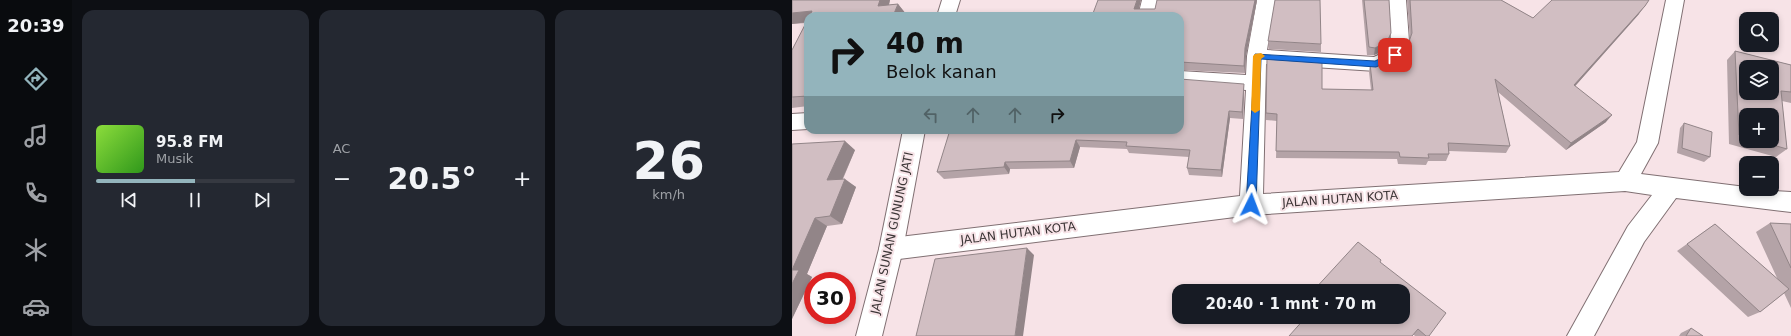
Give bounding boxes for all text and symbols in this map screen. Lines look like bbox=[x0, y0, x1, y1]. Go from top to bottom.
map controls bbox=[1739, 12, 1779, 196]
button: search bbox=[1739, 12, 1779, 52]
text: 20:39 bbox=[7, 15, 65, 36]
text: 40 m bbox=[886, 27, 964, 60]
icon: right bbox=[820, 28, 872, 80]
pin bbox=[1378, 38, 1412, 72]
icon: arrive bbox=[1384, 44, 1406, 66]
button: layers bbox=[1739, 60, 1779, 100]
text: Belok kanan bbox=[886, 61, 997, 82]
icon: directions bbox=[22, 65, 50, 93]
icon: left bbox=[920, 104, 942, 126]
icon: ahead bbox=[962, 104, 984, 126]
icon: ahead bbox=[1004, 104, 1026, 126]
icon: right bbox=[1046, 104, 1068, 126]
button: + bbox=[1739, 108, 1779, 148]
icon: music bbox=[22, 122, 50, 150]
text: 26 bbox=[632, 131, 705, 191]
text: 95.8 FM bbox=[156, 133, 223, 151]
text: AC bbox=[333, 141, 350, 156]
text: Musik bbox=[156, 151, 193, 166]
street label: JALAN SUNAN GUNUNG JATI bbox=[868, 151, 916, 316]
button: − bbox=[1739, 156, 1779, 196]
text: 20.5° bbox=[387, 161, 477, 196]
text: − bbox=[333, 166, 351, 191]
text: + bbox=[513, 166, 531, 191]
icon: phone bbox=[22, 179, 50, 207]
position arrow bbox=[1230, 184, 1272, 226]
text: km/h bbox=[652, 187, 685, 202]
street label: JALAN HUTAN KOTA bbox=[1281, 188, 1399, 210]
icon: previous bbox=[118, 189, 140, 211]
icon: pause bbox=[184, 189, 206, 211]
icon: next bbox=[251, 189, 273, 211]
street label: JALAN HUTAN KOTA bbox=[959, 219, 1077, 247]
icon: climate bbox=[22, 236, 50, 264]
speed limit sign: 30 bbox=[804, 272, 856, 324]
icon: car bbox=[22, 293, 50, 321]
text: 20:40 · 1 mnt · 70 m bbox=[1206, 295, 1376, 313]

